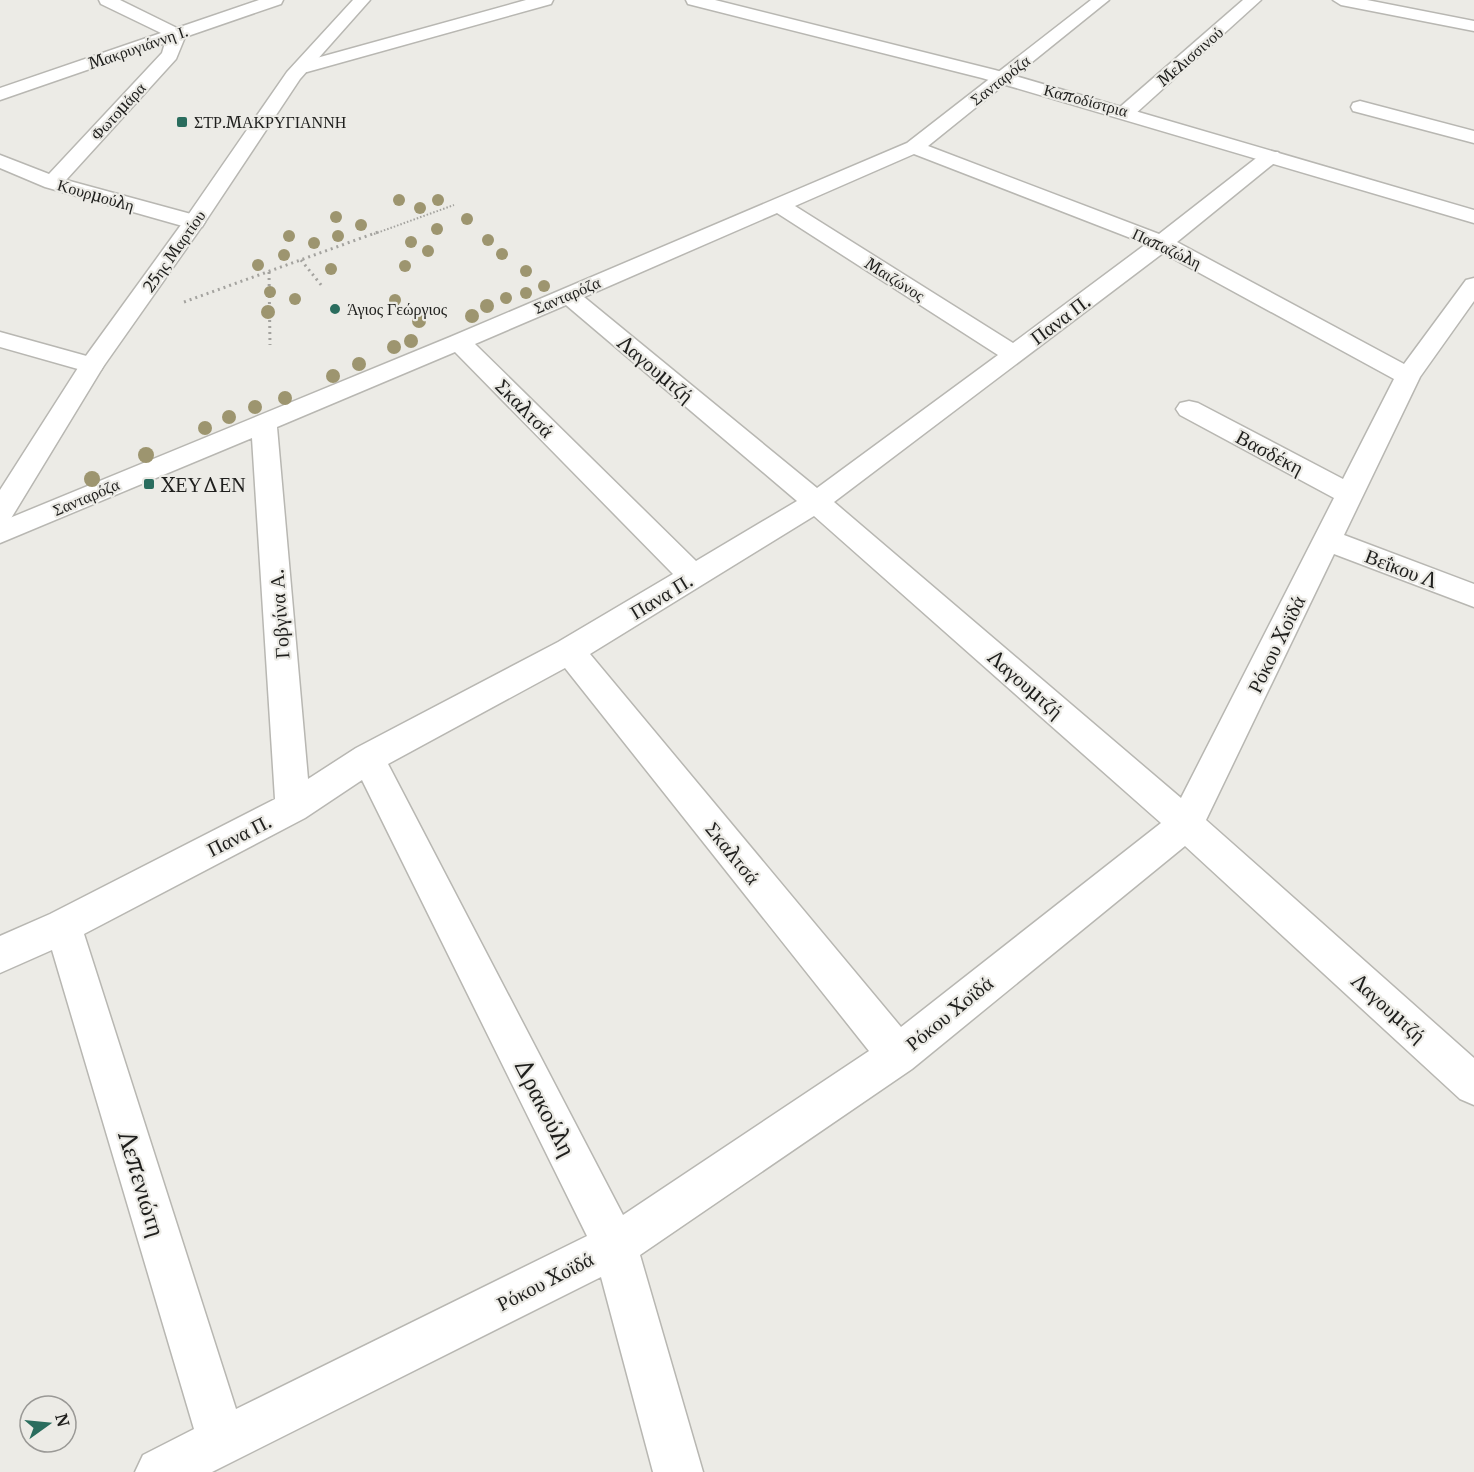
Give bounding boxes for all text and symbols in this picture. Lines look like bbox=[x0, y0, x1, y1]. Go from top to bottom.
street label: Μακρυγιάννη Ι. bbox=[86, 21, 190, 73]
street label: Μελισσινού bbox=[1153, 22, 1227, 90]
street label: Σανταρόζα bbox=[966, 50, 1034, 109]
street label: Φωτομάρα bbox=[86, 78, 150, 144]
street label: Καποδίστρια bbox=[1042, 79, 1131, 121]
place label: ΣΤΡ.ΜΑΚΡΥΓΙΑΝΝΗ bbox=[194, 112, 347, 132]
marker: ΣΤΡ.ΜΑΚΡΥΓΙΑΝΝΗ bbox=[175, 115, 189, 129]
street label: Κουρμούλη bbox=[55, 174, 137, 216]
street label: 25ης Μαρτίου bbox=[138, 206, 210, 296]
street label: Παπαζώλη bbox=[1129, 223, 1205, 273]
street label: Μαιζώνος bbox=[861, 253, 929, 305]
street label: Σανταρόζα bbox=[531, 272, 604, 318]
street label: Πανα Π. bbox=[1025, 288, 1095, 350]
place label: Άγιος Γεώργιος bbox=[347, 299, 448, 319]
marker: Άγιος Γεώργιος bbox=[328, 302, 342, 316]
street label: Λαγουμτζή bbox=[612, 330, 699, 408]
street label: Σκαλτσά bbox=[490, 373, 560, 443]
street label: Βασδέκη bbox=[1232, 424, 1308, 480]
place label: ΧΕΥΔΕΝ bbox=[161, 472, 246, 497]
street label: Σανταρόζα bbox=[50, 474, 123, 520]
marker: ΧΕΥΔΕΝ bbox=[142, 477, 156, 491]
street label: Βεΐκου Λ bbox=[1362, 543, 1441, 593]
street label: Γοβγίνα Α. bbox=[263, 568, 295, 660]
street label: Πανα Π. bbox=[625, 568, 697, 624]
street label: Ρόκου Χοϊδά bbox=[1242, 591, 1310, 697]
street label: Λαγουμτζή bbox=[983, 644, 1069, 723]
street label: Πανα Π. bbox=[203, 808, 275, 862]
street label: Σκαλτσά bbox=[700, 817, 766, 890]
street label: Λαγουμτζή bbox=[1346, 968, 1431, 1048]
street label: Ρόκου Χοϊδά bbox=[900, 970, 998, 1056]
street label: Δρακούλη bbox=[507, 1052, 583, 1162]
street label: Λεπενιώτη bbox=[111, 1127, 173, 1240]
street label: Ρόκου Χοϊδά bbox=[493, 1246, 598, 1316]
north arrow bbox=[18, 1394, 78, 1454]
text: N bbox=[51, 1411, 74, 1429]

